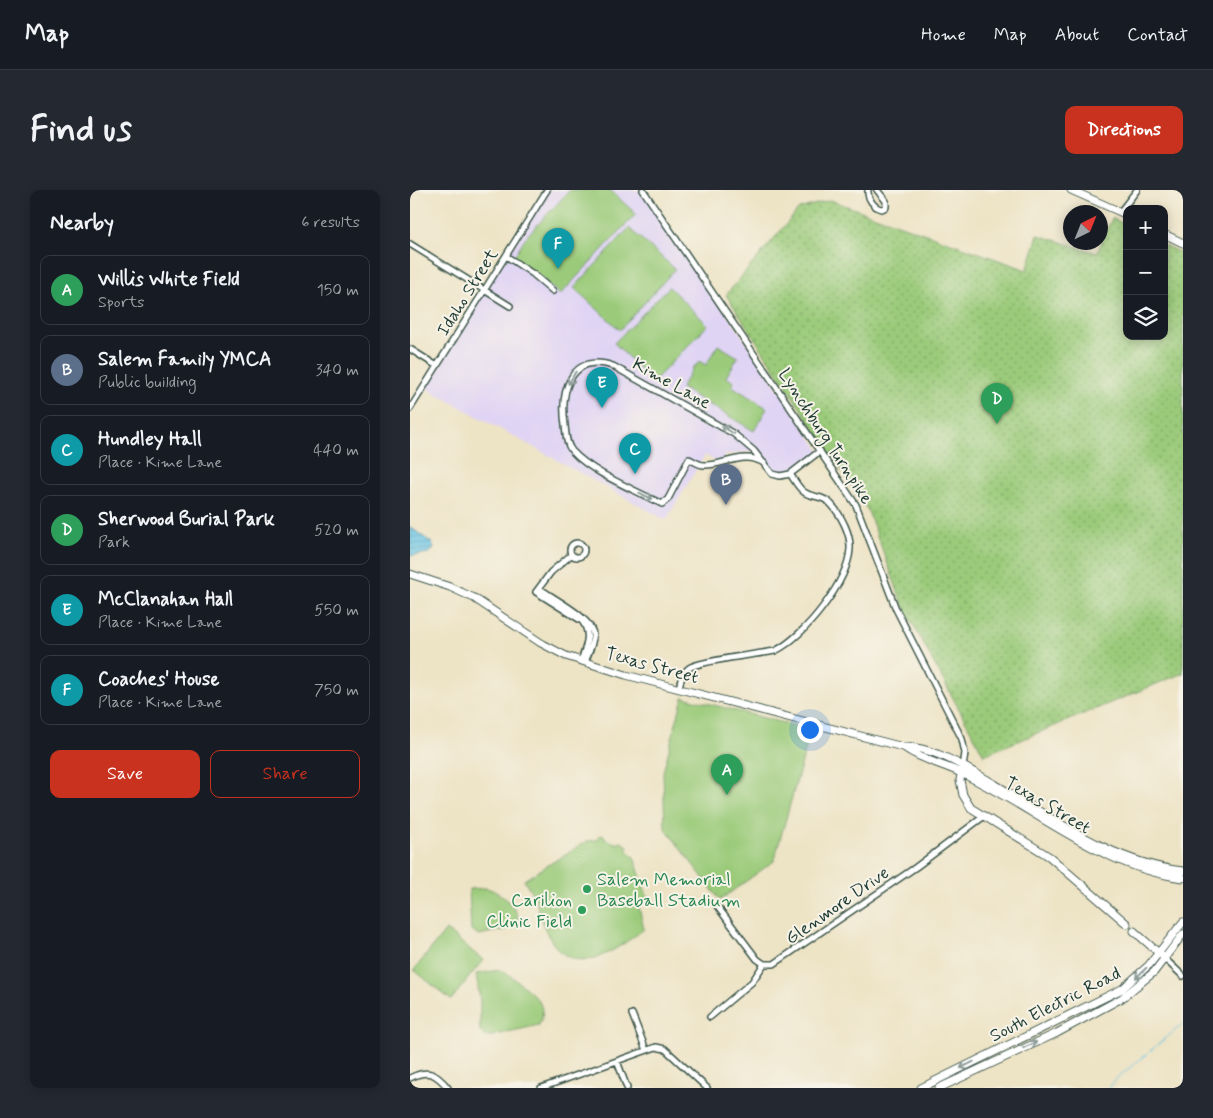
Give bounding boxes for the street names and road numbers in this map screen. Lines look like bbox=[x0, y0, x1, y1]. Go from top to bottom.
street label: Idaho Street bbox=[432, 244, 504, 341]
street label: Kime Lane bbox=[628, 352, 715, 415]
street label: Lynchburg Turnpike bbox=[771, 364, 878, 510]
street label: Texas Street bbox=[602, 642, 701, 690]
street label: Texas Street bbox=[1000, 772, 1095, 840]
street label: Glenmore Drive bbox=[781, 861, 894, 951]
street label: South Electric Road bbox=[986, 962, 1125, 1048]

